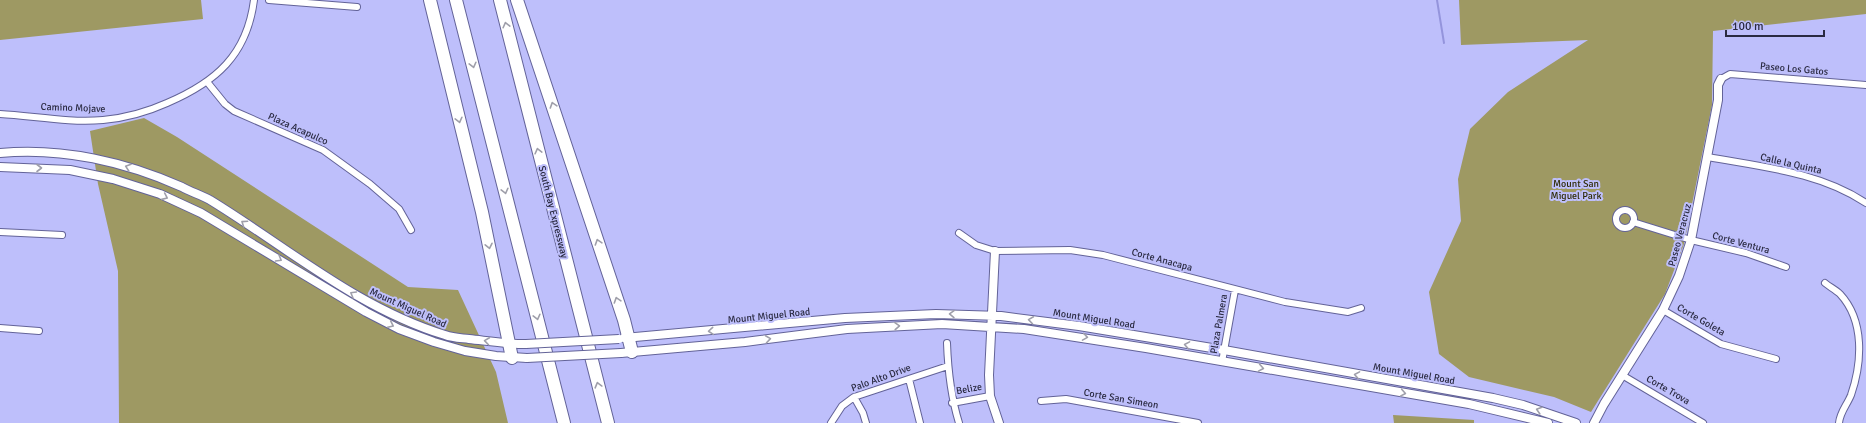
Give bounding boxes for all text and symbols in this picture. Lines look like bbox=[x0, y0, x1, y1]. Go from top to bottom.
scale bar bbox=[1726, 12, 1824, 38]
text: 100 m bbox=[1732, 19, 1764, 34]
one-way arrow bbox=[502, 22, 511, 29]
street label: Paseo Los Gatos bbox=[1759, 60, 1829, 78]
one-way arrow bbox=[468, 61, 477, 68]
street label: Camino Mojave bbox=[40, 101, 106, 115]
one-way arrow bbox=[549, 102, 558, 109]
street label: Plaza Acapulco bbox=[266, 110, 330, 148]
one-way arrow bbox=[455, 116, 463, 123]
one-way arrow bbox=[534, 148, 543, 155]
street label: Calle la Quinta bbox=[1759, 151, 1823, 177]
one-way arrow bbox=[124, 163, 131, 172]
one-way arrow bbox=[36, 164, 42, 172]
street label: South Bay Expressway bbox=[536, 165, 570, 260]
park label: Mount San Miguel Park bbox=[1551, 178, 1601, 202]
one-way arrow bbox=[500, 187, 509, 194]
one-way arrow bbox=[161, 192, 168, 200]
street label: Paseo Veracruz bbox=[1666, 202, 1694, 268]
one-way arrow bbox=[241, 220, 248, 228]
street label: Corte Ventura bbox=[1711, 230, 1771, 256]
one-way arrow bbox=[594, 239, 603, 246]
one-way arrow bbox=[485, 243, 493, 249]
street label: Corte Anacapa bbox=[1130, 246, 1194, 274]
one-way arrow bbox=[275, 255, 282, 262]
street label: Mount Miguel Road bbox=[368, 286, 448, 330]
one-way arrow bbox=[350, 291, 357, 298]
street label: Plaza Palmera bbox=[1208, 293, 1230, 355]
one-way arrow bbox=[613, 296, 622, 303]
street label: Corte Goleta bbox=[1675, 301, 1727, 339]
street label: Mount Miguel Road bbox=[727, 306, 811, 326]
street label: Mount Miguel Road bbox=[1052, 307, 1136, 331]
one-way arrow bbox=[949, 310, 955, 319]
one-way arrow bbox=[533, 314, 541, 320]
one-way arrow bbox=[1028, 316, 1035, 325]
one-way arrow bbox=[386, 320, 394, 328]
one-way arrow bbox=[894, 321, 900, 330]
one-way arrow bbox=[708, 327, 714, 336]
one-way arrow bbox=[1081, 332, 1088, 341]
one-way arrow bbox=[765, 335, 771, 344]
one-way arrow bbox=[484, 337, 491, 346]
one-way arrow bbox=[1184, 341, 1191, 350]
street label: Mount Miguel Road bbox=[1372, 361, 1456, 387]
street label: Palo Alto Drive bbox=[849, 362, 913, 394]
one-way arrow bbox=[1258, 363, 1264, 372]
one-way arrow bbox=[1354, 371, 1360, 380]
street label: Corte Trova bbox=[1644, 373, 1692, 407]
street label: Belize bbox=[955, 381, 983, 397]
one-way arrow bbox=[594, 382, 603, 389]
street label: Corte San Simeon bbox=[1083, 387, 1159, 411]
one-way arrow bbox=[1400, 388, 1406, 396]
one-way arrow bbox=[1536, 406, 1543, 415]

